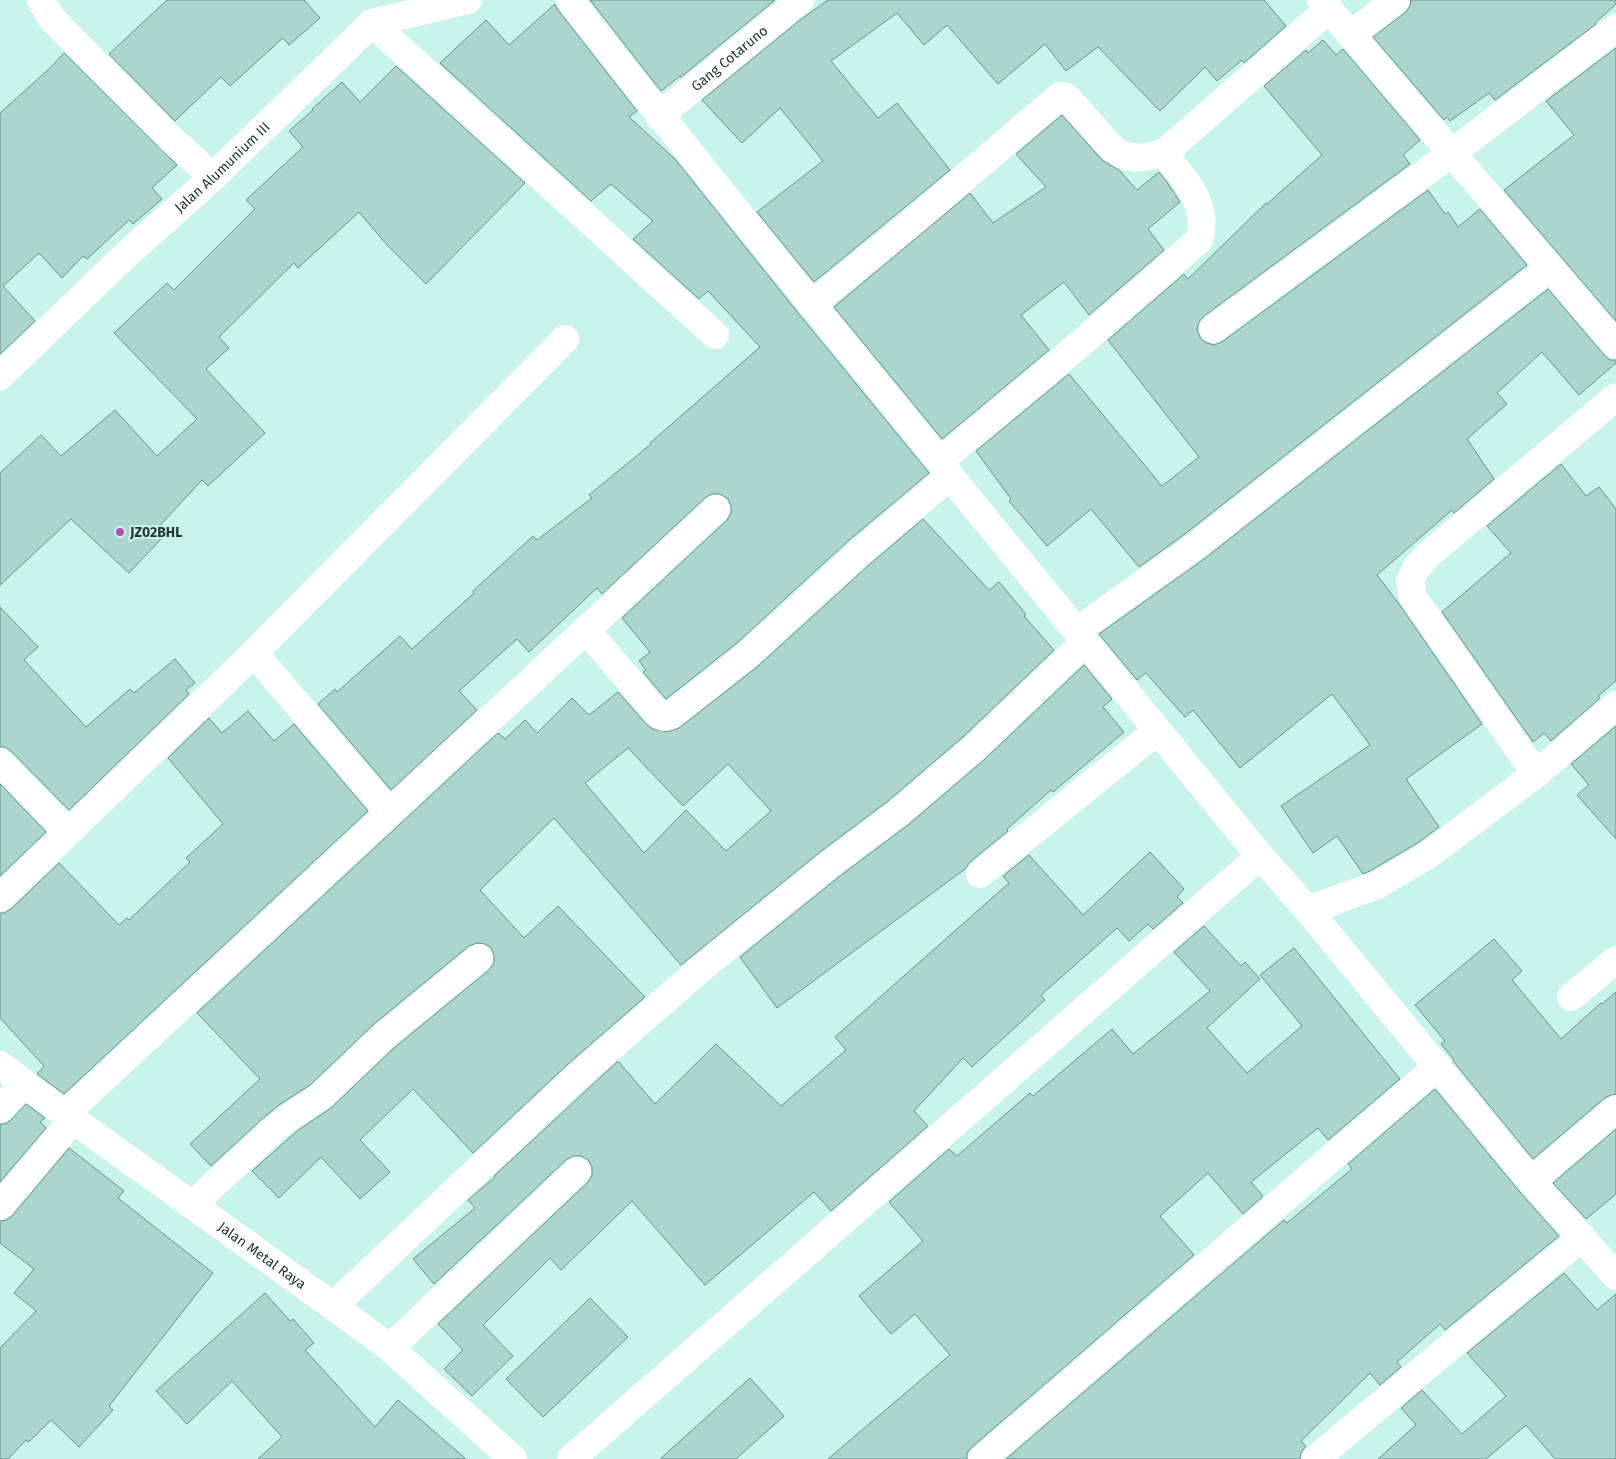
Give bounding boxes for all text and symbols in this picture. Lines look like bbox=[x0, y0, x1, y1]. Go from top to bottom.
street label: Gang Cotaruno bbox=[688, 22, 771, 95]
street label: Jalan Alumunium III bbox=[171, 118, 273, 216]
place label: JZ02BHL bbox=[129, 524, 182, 541]
marker: JZ02BHL bbox=[114, 526, 126, 538]
street label: Jalan Metal Raya bbox=[215, 1218, 310, 1293]

